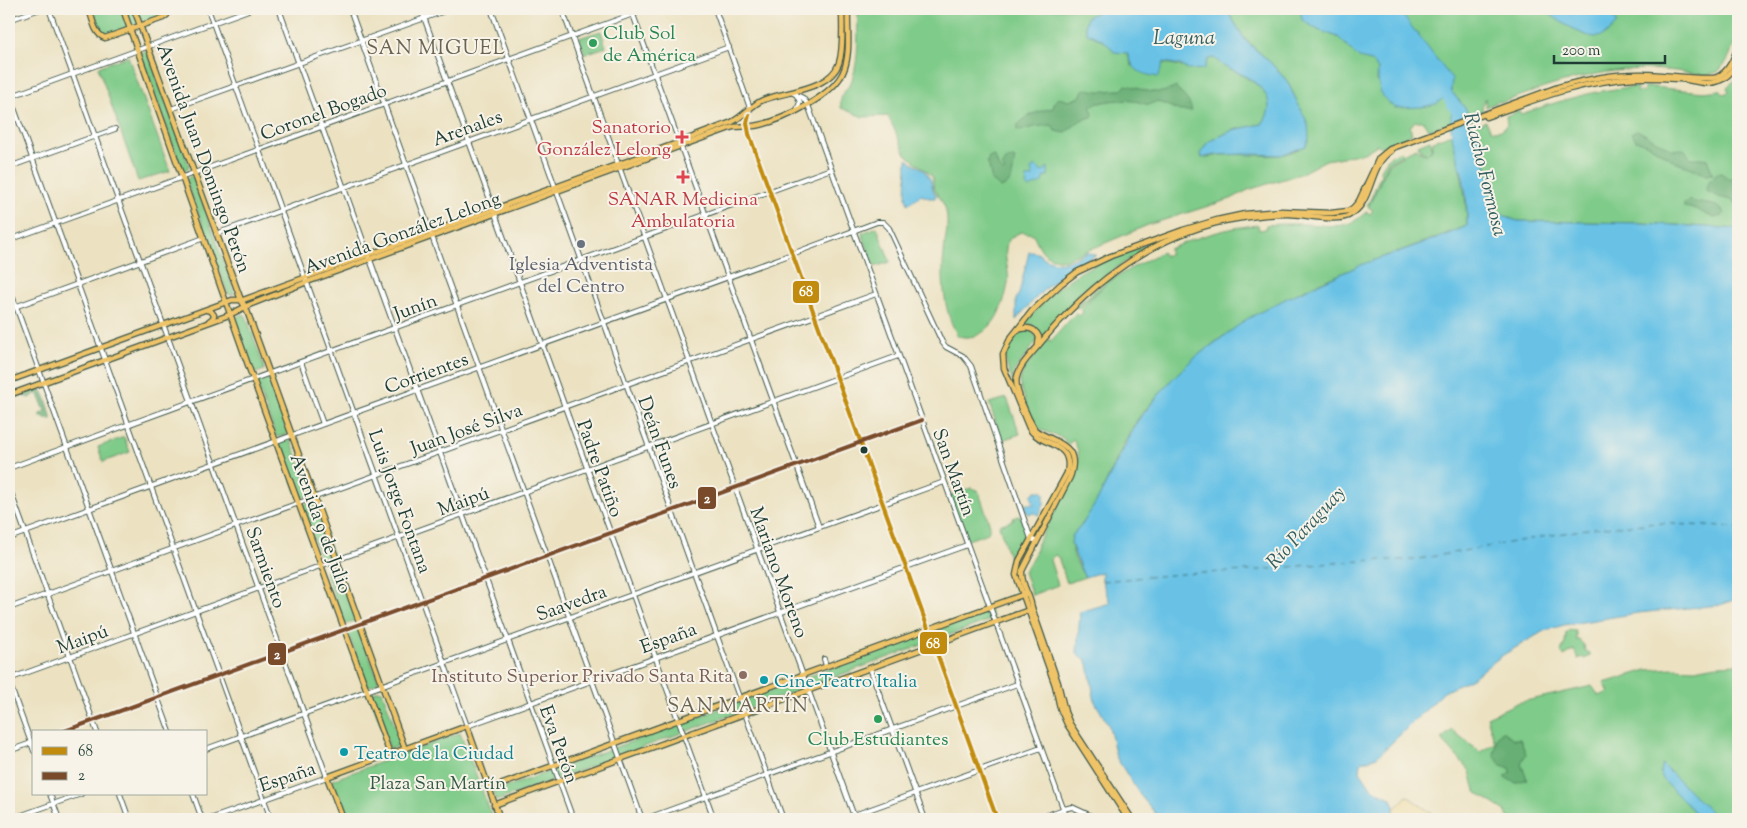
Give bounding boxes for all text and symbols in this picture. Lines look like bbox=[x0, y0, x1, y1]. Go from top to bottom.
place label: Club Sol de América bbox=[603, 21, 696, 70]
water label: Laguna bbox=[1153, 25, 1215, 54]
scale bar bbox=[1554, 32, 1666, 64]
district label: SAN MIGUEL bbox=[366, 35, 506, 64]
marker: Club Sol de América bbox=[587, 37, 599, 49]
street label: Avenida Juan Domingo Perón bbox=[149, 41, 257, 277]
text: 200 m bbox=[1562, 41, 1601, 62]
street label: Coronel Bogado bbox=[257, 78, 391, 149]
street label: Arenales bbox=[429, 104, 507, 154]
water label: Riacho Formosa bbox=[1454, 110, 1513, 240]
place label: Sanatorio González Lelong bbox=[537, 115, 671, 164]
marker: Sanatorio González Lelong bbox=[675, 130, 689, 144]
marker: SANAR Medicina Ambulatoria bbox=[676, 170, 690, 184]
street label: Avenida González Lelong bbox=[301, 186, 505, 282]
place label: SANAR Medicina Ambulatoria bbox=[608, 187, 758, 236]
marker: Iglesia Adventista del Centro bbox=[575, 238, 587, 250]
place label: Iglesia Adventista del Centro bbox=[509, 252, 653, 301]
line badge: 68 bbox=[792, 280, 820, 304]
text: 68 bbox=[799, 283, 813, 303]
street label: Junín bbox=[389, 288, 441, 329]
street label: Corrientes bbox=[381, 347, 473, 402]
street label: Deán Funes bbox=[629, 393, 688, 493]
street label: Juan José Silva bbox=[406, 398, 527, 463]
street label: Padre Patiño bbox=[569, 416, 629, 521]
street label: San Martín bbox=[924, 425, 981, 520]
street label: Luis Jorge Fontana bbox=[360, 426, 437, 578]
unlabelled marker bbox=[859, 445, 869, 455]
street label: Avenida 9 de Julio bbox=[282, 450, 357, 597]
street label: Maipú bbox=[434, 481, 493, 524]
water label: Río Paraguay bbox=[1260, 481, 1353, 577]
line badge: 2 bbox=[697, 486, 717, 510]
text: 2 bbox=[704, 490, 711, 510]
street label: Mariano Moreno bbox=[741, 504, 814, 642]
street label: Sarmiento bbox=[237, 523, 292, 612]
street label: Saavedra bbox=[533, 579, 611, 630]
street label: España bbox=[637, 617, 701, 662]
street label: Maipú bbox=[53, 619, 112, 662]
line badge: 68 bbox=[919, 631, 948, 655]
text: 68 bbox=[926, 635, 940, 655]
line badge: 2 bbox=[267, 642, 287, 666]
text: 2 bbox=[274, 646, 281, 666]
place label: Instituto Superior Privado Santa Rita bbox=[431, 664, 733, 691]
marker: Instituto Superior Privado Santa Rita bbox=[737, 669, 749, 681]
place label: Cine-Teatro Italia bbox=[774, 669, 917, 696]
marker: Cine-Teatro Italia bbox=[758, 674, 770, 686]
district label: SAN MARTÍN bbox=[667, 692, 809, 722]
street label: Eva Perón bbox=[531, 702, 584, 788]
marker: Club Estudiantes bbox=[872, 713, 884, 725]
place label: Club Estudiantes bbox=[808, 727, 948, 754]
legend bbox=[32, 730, 208, 796]
place label: Teatro de la Ciudad bbox=[354, 741, 514, 768]
text: 68 bbox=[78, 742, 93, 763]
marker: Teatro de la Ciudad bbox=[338, 746, 350, 758]
street label: España bbox=[256, 756, 320, 801]
text: 2 bbox=[78, 766, 85, 787]
park label: Plaza San Martín bbox=[370, 771, 506, 798]

